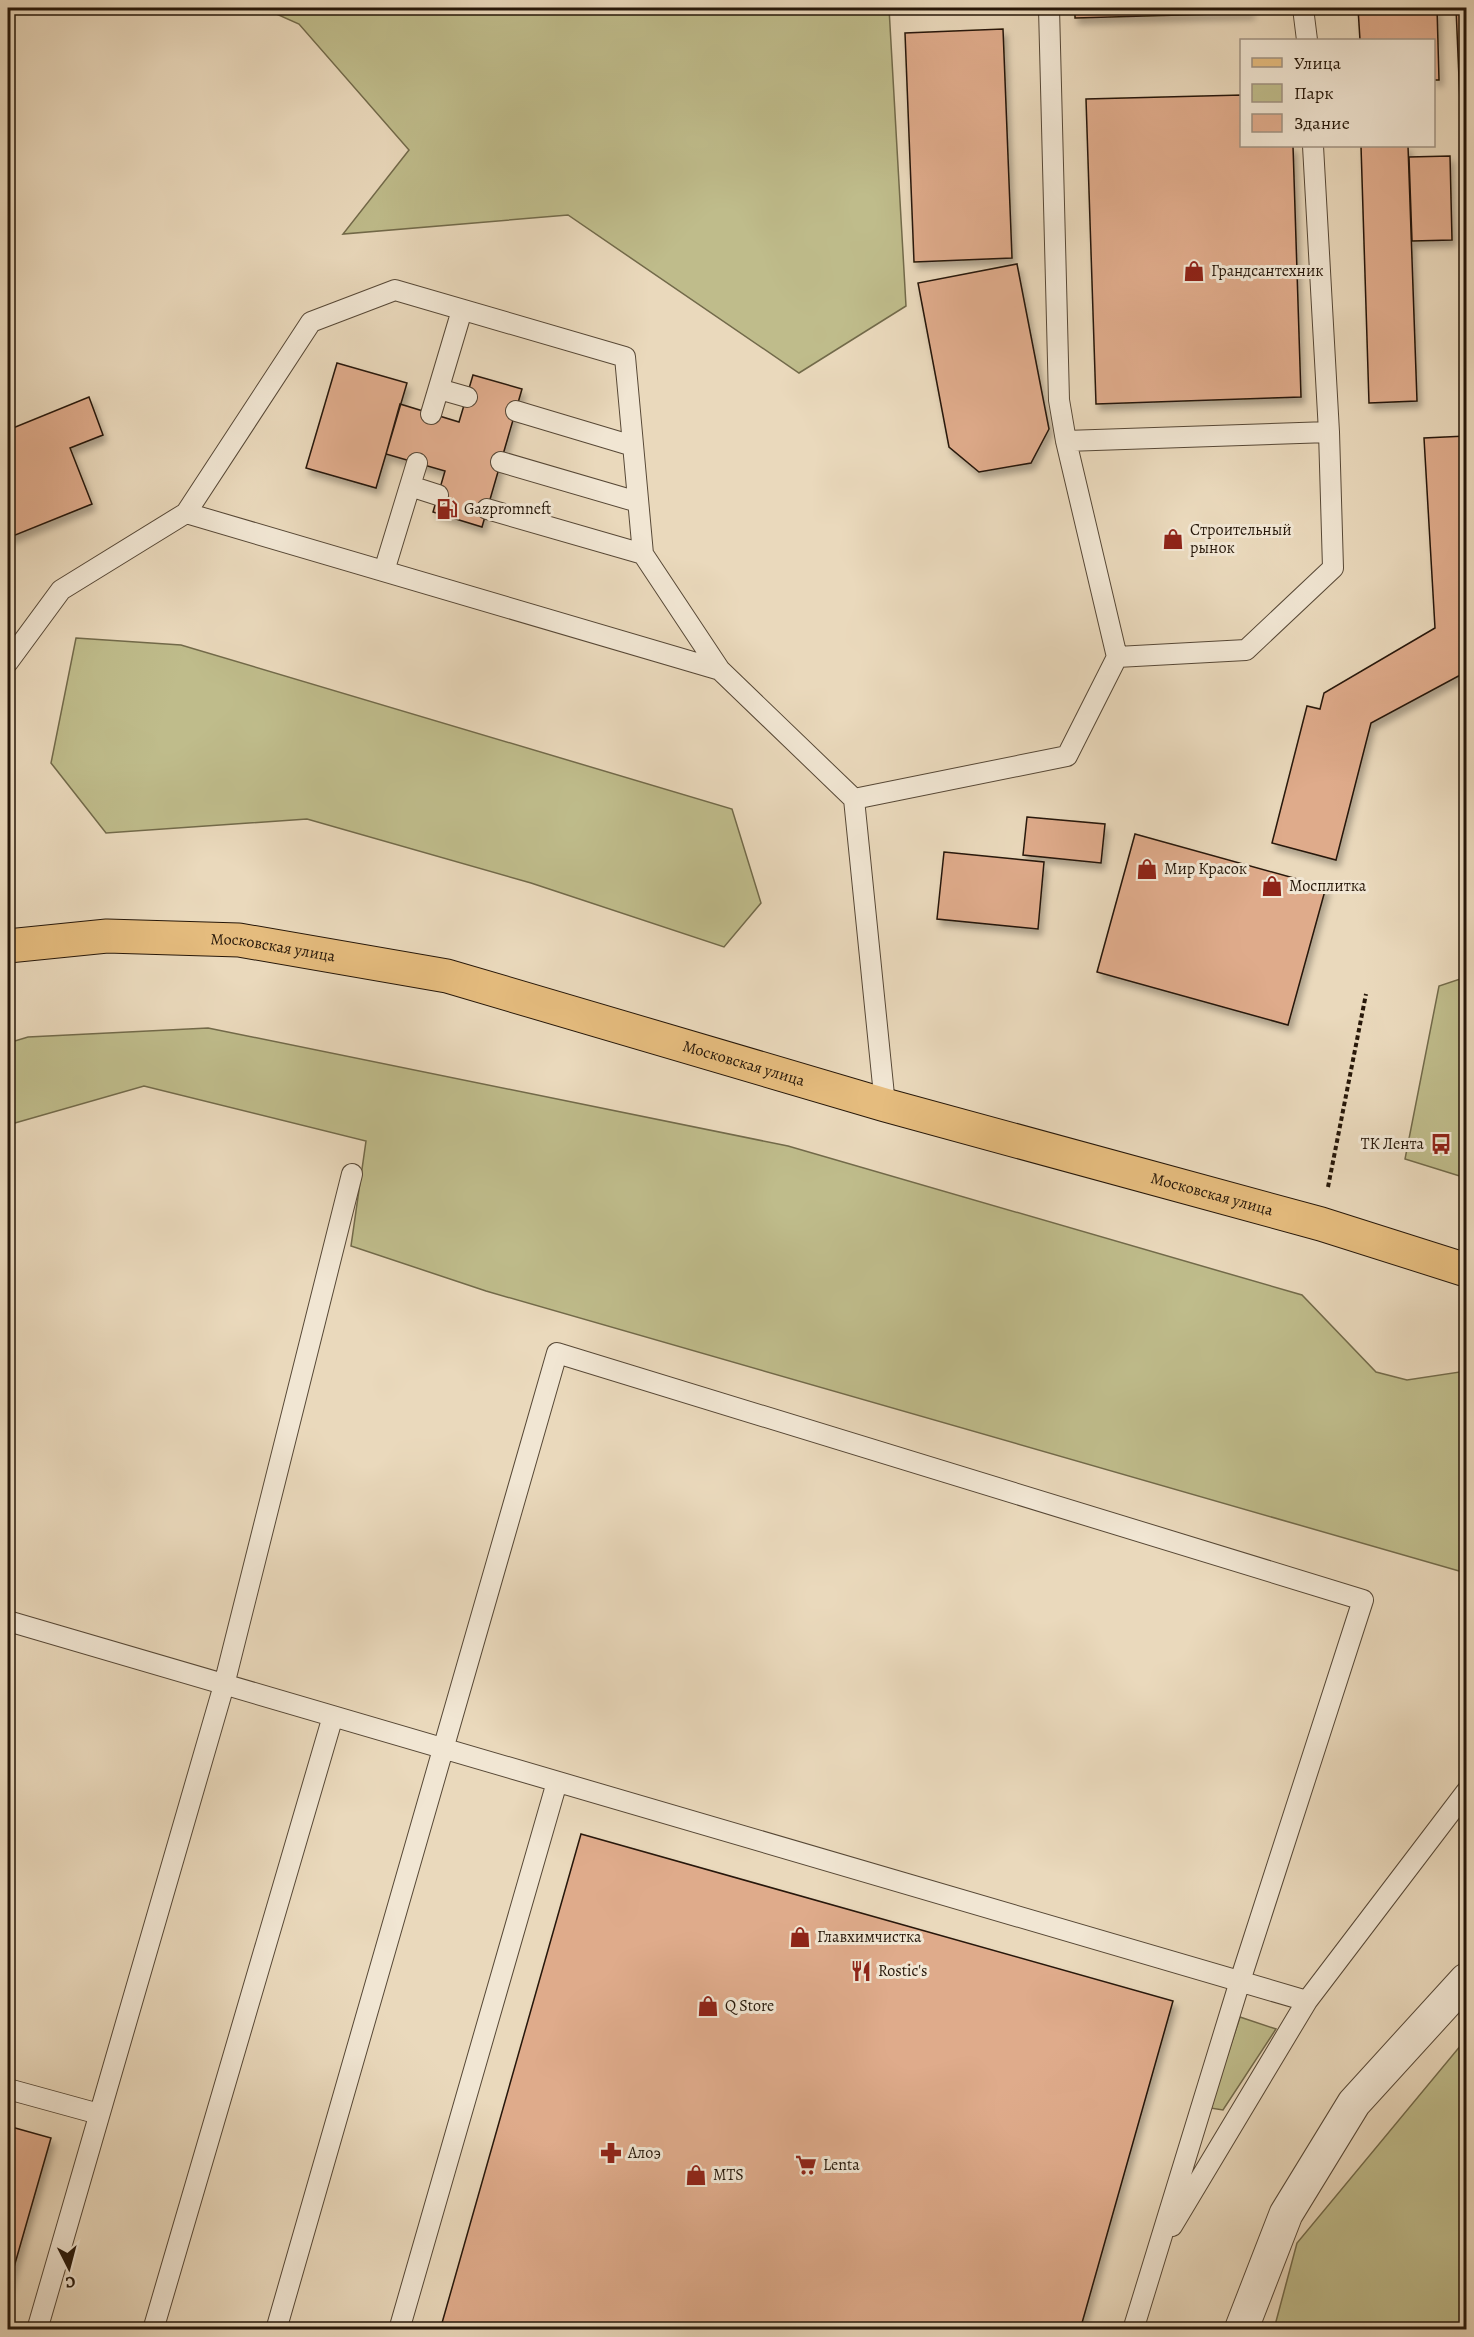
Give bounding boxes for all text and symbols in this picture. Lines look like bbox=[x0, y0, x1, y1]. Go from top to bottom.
legend bbox=[1240, 39, 1435, 147]
text: Улица bbox=[1294, 51, 1342, 75]
text: Парк bbox=[1294, 81, 1334, 105]
text: Здание bbox=[1294, 111, 1350, 135]
shop icon: Грандсантехник bbox=[1182, 259, 1206, 283]
place label: Грандсантехник bbox=[1211, 260, 1324, 282]
fuel station icon: Gazpromneft bbox=[435, 497, 459, 521]
place label: Gazpromneft bbox=[464, 498, 551, 520]
place label: Строительный рынок bbox=[1190, 519, 1292, 559]
shop icon: Строительный рынок bbox=[1161, 527, 1185, 551]
shop icon: Мир Красок bbox=[1135, 857, 1159, 881]
place label: Мир Красок bbox=[1164, 858, 1247, 880]
shop icon: Мосплитка bbox=[1260, 874, 1284, 898]
place label: Мосплитка bbox=[1289, 875, 1367, 897]
street label: Московская улица bbox=[210, 928, 338, 968]
street label: Московская улица bbox=[680, 1035, 808, 1092]
bus stop icon: ТК Лента bbox=[1429, 1132, 1453, 1156]
place label: ТК Лента bbox=[1361, 1133, 1425, 1155]
street label: Московская улица bbox=[1148, 1167, 1276, 1222]
shop icon: Главхимчистка bbox=[788, 1925, 812, 1949]
place label: Главхимчистка bbox=[817, 1926, 922, 1948]
restaurant icon: Rostic's bbox=[849, 1959, 873, 1983]
place label: Rostic's bbox=[878, 1960, 928, 1982]
shop icon: Q Store bbox=[696, 1994, 720, 2018]
place label: Q Store bbox=[725, 1995, 774, 2017]
pharmacy icon: Алоэ bbox=[599, 2141, 623, 2165]
place label: Алоэ bbox=[627, 2142, 661, 2164]
supermarket icon: Lenta bbox=[794, 2153, 818, 2177]
place label: Lenta bbox=[823, 2154, 860, 2176]
shop icon: MTS bbox=[684, 2163, 708, 2187]
place label: MTS bbox=[713, 2164, 744, 2186]
north arrow bbox=[39, 2238, 99, 2298]
text: С bbox=[64, 2270, 77, 2293]

